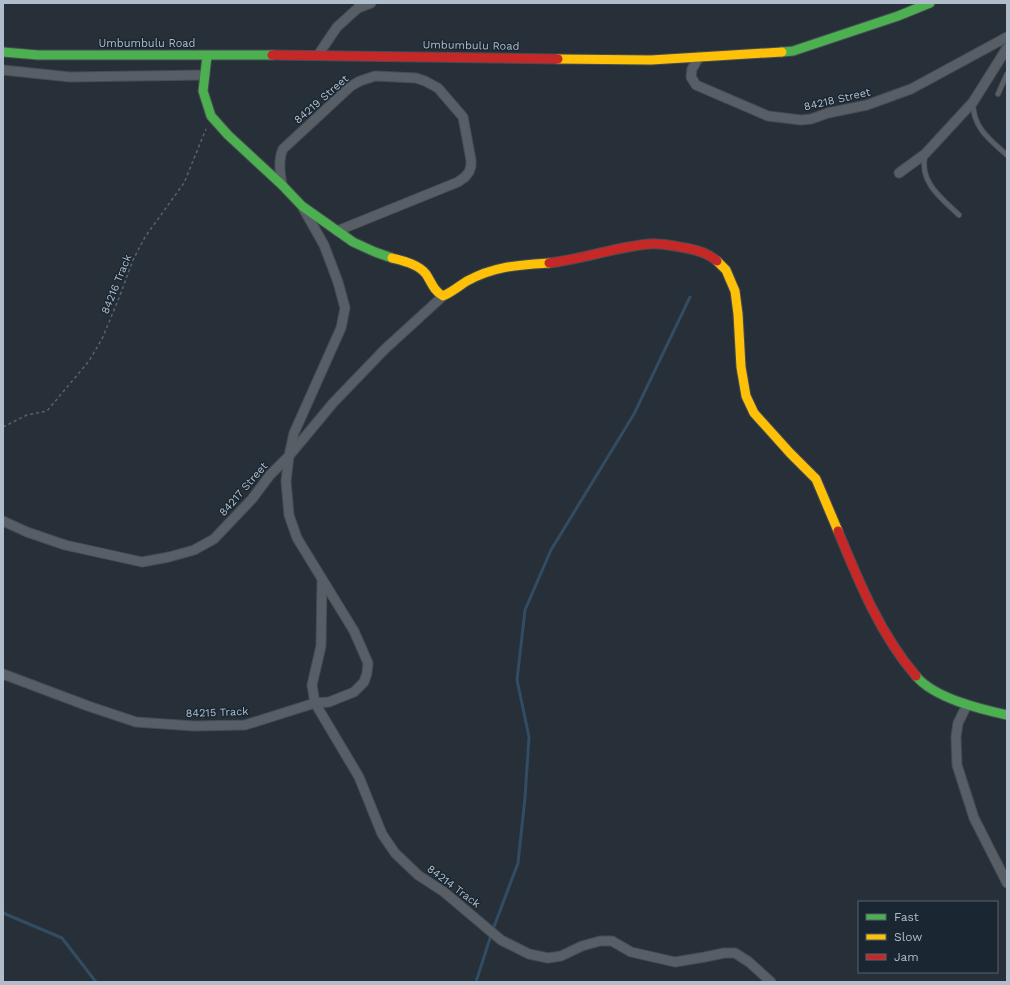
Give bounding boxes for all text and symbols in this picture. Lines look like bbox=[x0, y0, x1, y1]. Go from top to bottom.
street label: Umbumbulu Road bbox=[99, 37, 195, 50]
street label: Umbumbulu Road bbox=[422, 38, 520, 53]
street label: 84219 Street bbox=[291, 72, 351, 127]
street label: 84218 Street bbox=[803, 85, 872, 113]
street label: 84216 Track bbox=[99, 252, 134, 316]
street label: 84217 Street bbox=[217, 460, 270, 519]
street label: 84215 Track bbox=[185, 705, 249, 720]
street label: 84214 Track bbox=[425, 862, 483, 911]
legend bbox=[858, 901, 998, 973]
text: Fast bbox=[894, 910, 919, 924]
text: Slow bbox=[894, 930, 922, 944]
text: Jam bbox=[894, 950, 919, 964]

